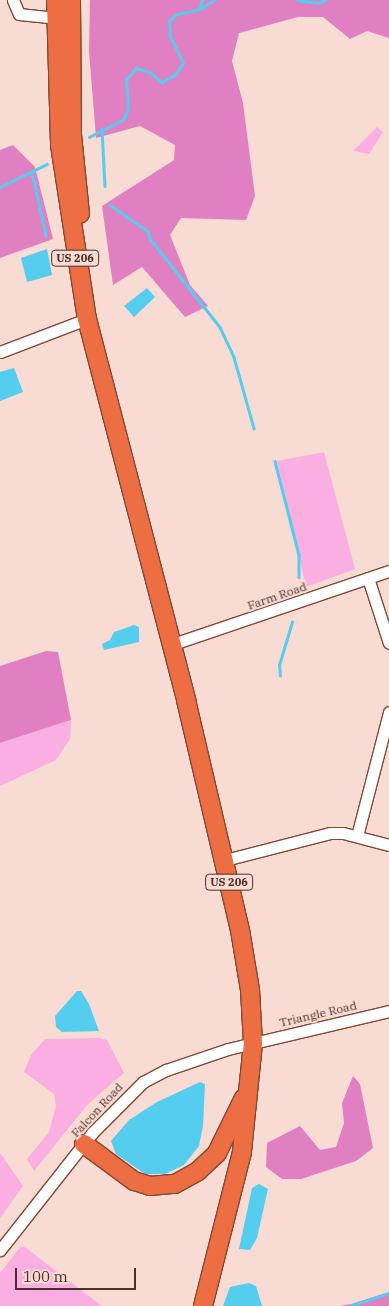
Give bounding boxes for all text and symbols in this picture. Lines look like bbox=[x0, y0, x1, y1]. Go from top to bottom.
road number: US 206 bbox=[50, 250, 100, 266]
street label: Farm Road bbox=[245, 579, 309, 613]
road number: US 206 bbox=[204, 874, 254, 890]
street label: Triangle Road bbox=[278, 998, 358, 1030]
street label: Falcon Road bbox=[68, 1080, 126, 1140]
scale bar bbox=[18, 1258, 139, 1290]
text: 100 m bbox=[23, 1267, 68, 1286]

